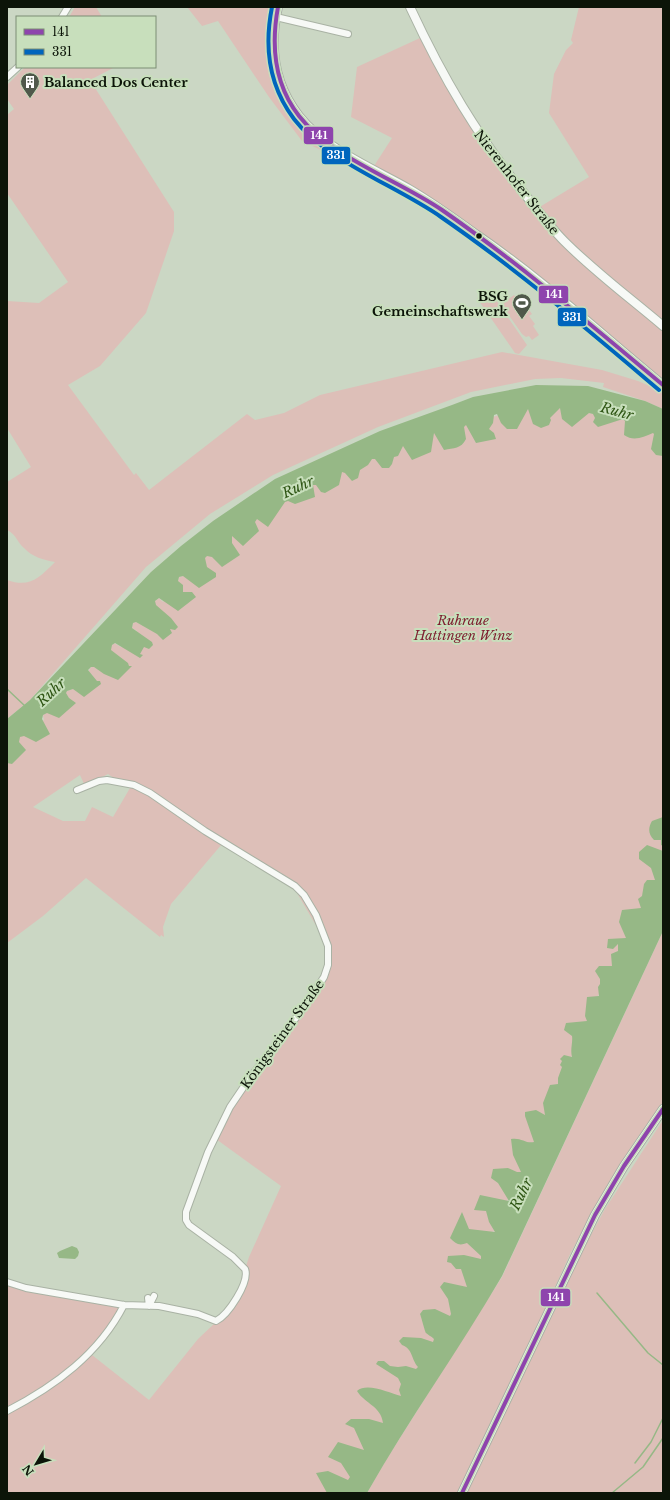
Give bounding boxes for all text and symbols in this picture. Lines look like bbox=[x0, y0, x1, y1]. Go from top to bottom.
legend bbox=[16, 16, 156, 68]
text: 141 bbox=[52, 24, 70, 39]
text: 331 bbox=[52, 44, 72, 59]
building icon: Balanced Dos Center bbox=[19, 71, 41, 99]
place label: Balanced Dos Center bbox=[44, 74, 188, 91]
line badge: 141 bbox=[303, 126, 334, 145]
street label: Nierenhofer Straße bbox=[470, 126, 563, 238]
text: 141 bbox=[311, 128, 328, 142]
line badge: 331 bbox=[321, 146, 351, 165]
text: 331 bbox=[327, 148, 346, 162]
unlabelled marker bbox=[474, 231, 484, 241]
line badge: 141 bbox=[538, 285, 569, 304]
text: 141 bbox=[546, 287, 563, 301]
place label: BSG Gemeinschaftswerk bbox=[372, 288, 509, 320]
sports icon: BSG Gemeinschaftswerk bbox=[511, 292, 533, 320]
line badge: 331 bbox=[557, 307, 587, 327]
text: 331 bbox=[563, 310, 582, 324]
water label: Ruhr bbox=[598, 398, 636, 424]
water label: Ruhr bbox=[278, 472, 317, 503]
park label: Ruhraue Hattingen Winz bbox=[413, 612, 512, 644]
water label: Ruhr bbox=[32, 674, 70, 711]
street label: Königsteiner Straße bbox=[237, 976, 328, 1092]
water label: Ruhr bbox=[505, 1175, 537, 1214]
line badge: 141 bbox=[540, 1288, 571, 1307]
text: 141 bbox=[548, 1290, 565, 1304]
north arrow bbox=[16, 1444, 56, 1484]
text: N bbox=[19, 1461, 37, 1479]

